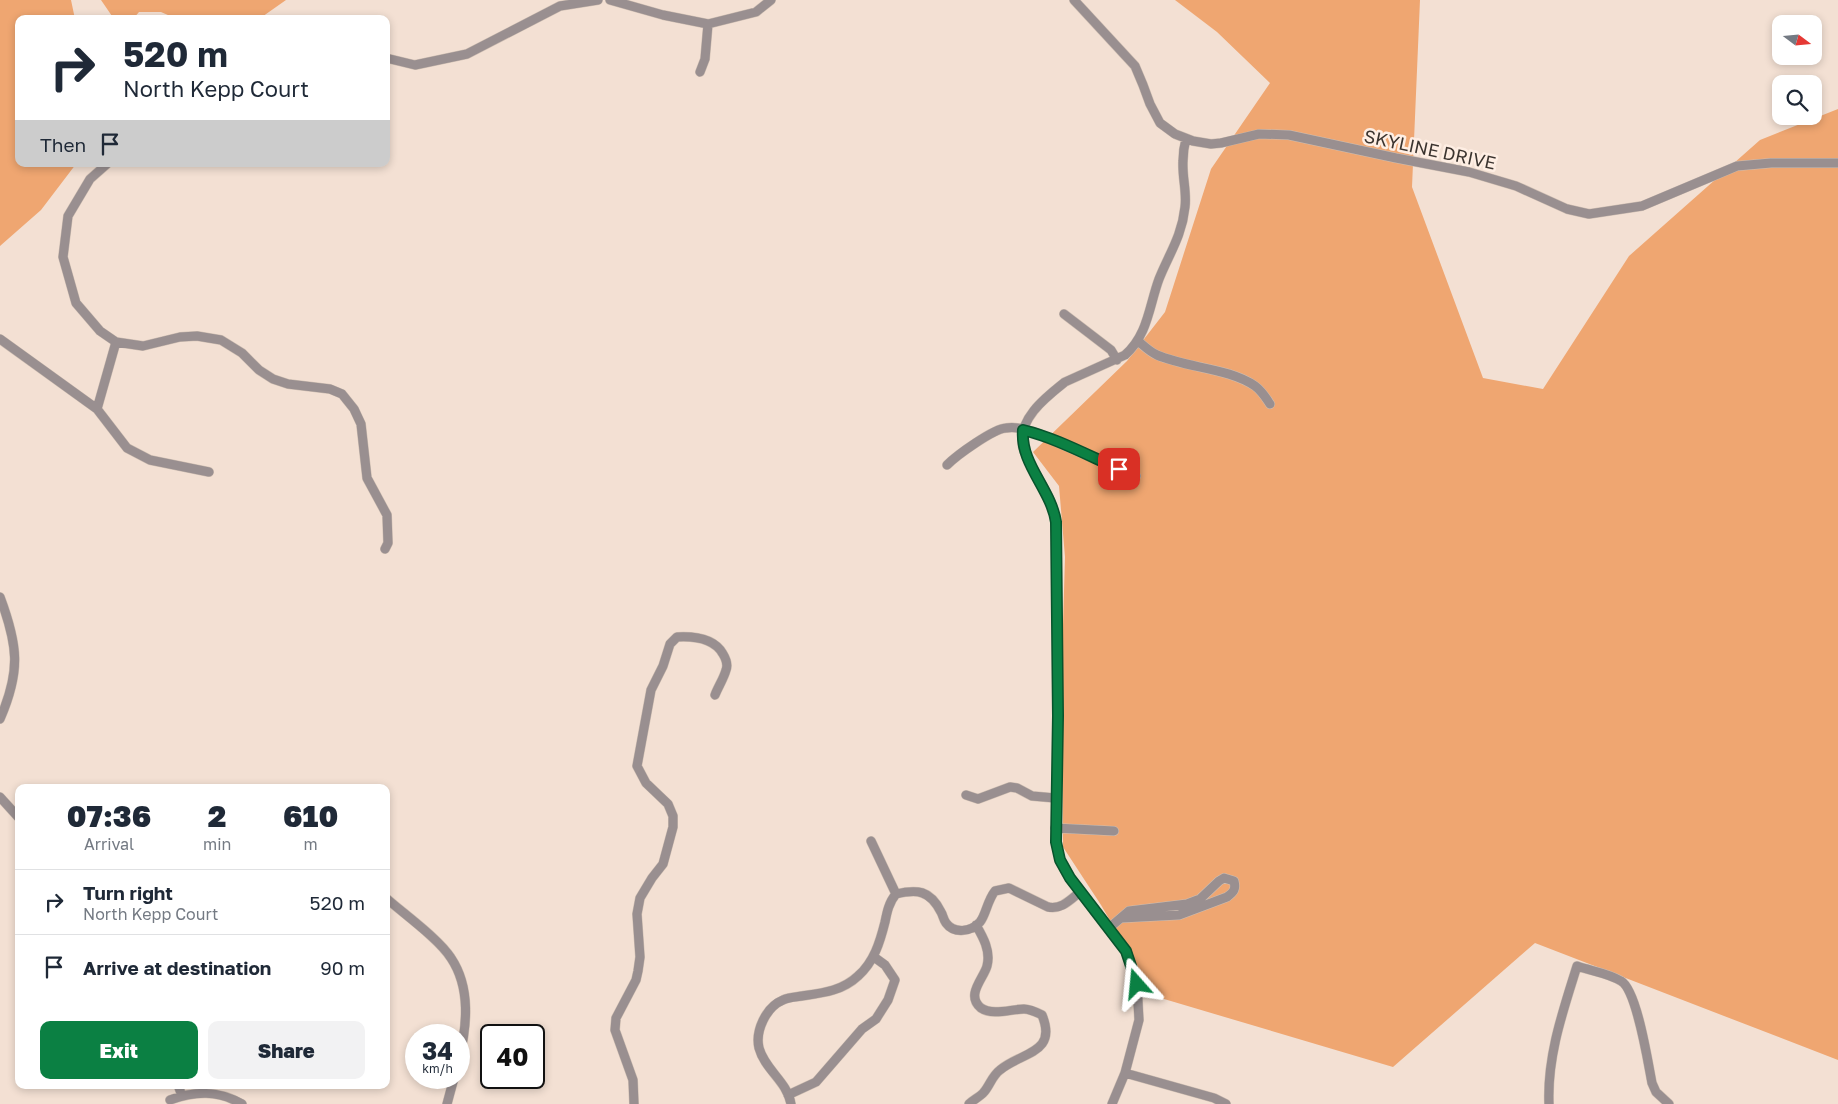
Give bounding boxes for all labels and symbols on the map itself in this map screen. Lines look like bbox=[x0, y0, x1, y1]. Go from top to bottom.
north arrow bbox=[1772, 15, 1822, 65]
street label: SKYLINE DRIVE bbox=[1362, 124, 1498, 174]
pin bbox=[1098, 448, 1140, 490]
position arrow bbox=[1110, 957, 1162, 1009]
speed limit sign: 40 bbox=[480, 1024, 545, 1089]

